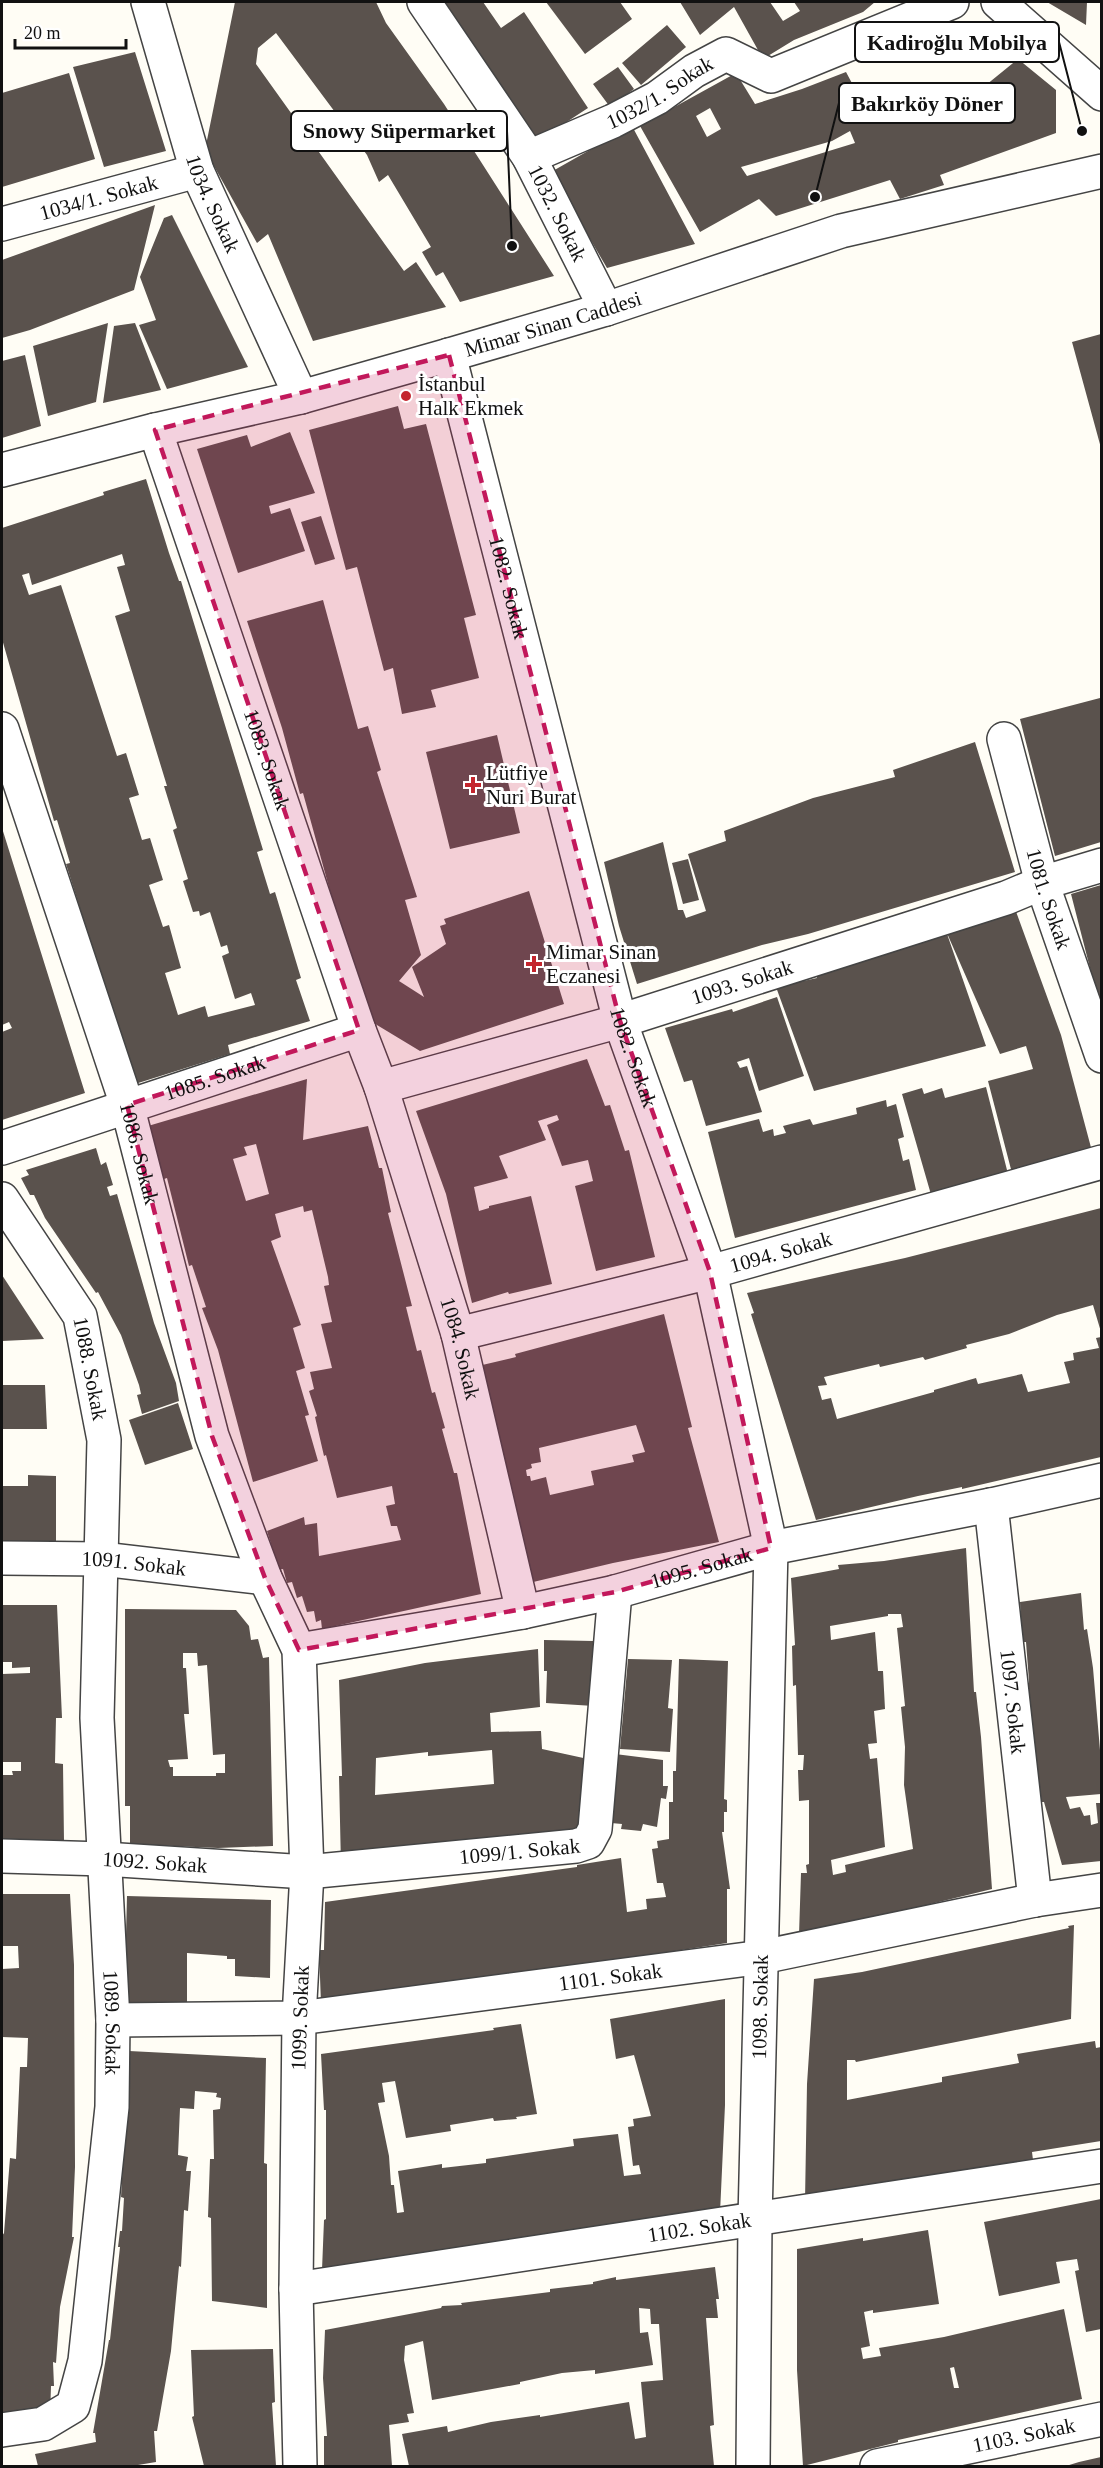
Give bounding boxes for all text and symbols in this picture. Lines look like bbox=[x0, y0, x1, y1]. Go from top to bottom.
scale bar bbox=[15, 12, 126, 50]
callout: Kadiroğlu Mobilya bbox=[855, 22, 1059, 62]
text: 20 m bbox=[24, 23, 61, 43]
text: Kadiroğlu Mobilya bbox=[867, 30, 1047, 55]
street label: 1032/1. Sokak bbox=[603, 51, 718, 134]
callout: Bakırköy Döner bbox=[839, 83, 1015, 123]
text: Bakırköy Döner bbox=[851, 91, 1003, 116]
callout: Snowy Süpermarket bbox=[291, 111, 507, 151]
text: Snowy Süpermarket bbox=[303, 118, 496, 143]
street label: 1034. Sokak bbox=[181, 152, 245, 257]
street label: 1032. Sokak bbox=[523, 161, 592, 266]
street label: 1034/1. Sokak bbox=[37, 170, 161, 225]
street label: Mimar Sinan Caddesi bbox=[462, 286, 644, 362]
place label: İstanbul Halk Ekmek bbox=[418, 372, 524, 420]
marker: İstanbul Halk Ekmek bbox=[399, 389, 413, 403]
street label: 1082. Sokak bbox=[484, 534, 533, 642]
street label: 1083. Sokak bbox=[239, 706, 295, 814]
place label: Lütfiye Nuri Burat bbox=[486, 761, 577, 809]
marker: Lütfiye Nuri Burat bbox=[464, 776, 482, 794]
street label: 1081. Sokak bbox=[1021, 846, 1076, 953]
place label: Mimar Sinan Eczanesi bbox=[546, 940, 657, 988]
street label: 1093. Sokak bbox=[688, 955, 796, 1009]
marker: Mimar Sinan Eczanesi bbox=[527, 957, 541, 971]
street label: 1082. Sokak bbox=[605, 1004, 662, 1111]
street label: 1085. Sokak bbox=[161, 1050, 269, 1106]
street label: 1086. Sokak bbox=[115, 1099, 164, 1208]
street label: 1094. Sokak bbox=[727, 1226, 835, 1278]
street label: 1084. Sokak bbox=[435, 1294, 485, 1402]
street label: 1088. Sokak bbox=[68, 1315, 112, 1423]
street label: 1095. Sokak bbox=[647, 1542, 756, 1593]
street label: 1091. Sokak bbox=[81, 1547, 188, 1581]
street label: 1097. Sokak bbox=[995, 1648, 1031, 1756]
street label: 1099/1. Sokak bbox=[458, 1834, 582, 1869]
street label: 1092. Sokak bbox=[102, 1847, 209, 1878]
street label: 1098. Sokak bbox=[747, 1954, 773, 2060]
street label: 1101. Sokak bbox=[557, 1958, 664, 1996]
street label: 1099. Sokak bbox=[286, 1965, 314, 2071]
street label: 1089. Sokak bbox=[98, 1969, 125, 2076]
street label: 1102. Sokak bbox=[646, 2208, 753, 2247]
street label: 1103. Sokak bbox=[970, 2413, 1078, 2458]

